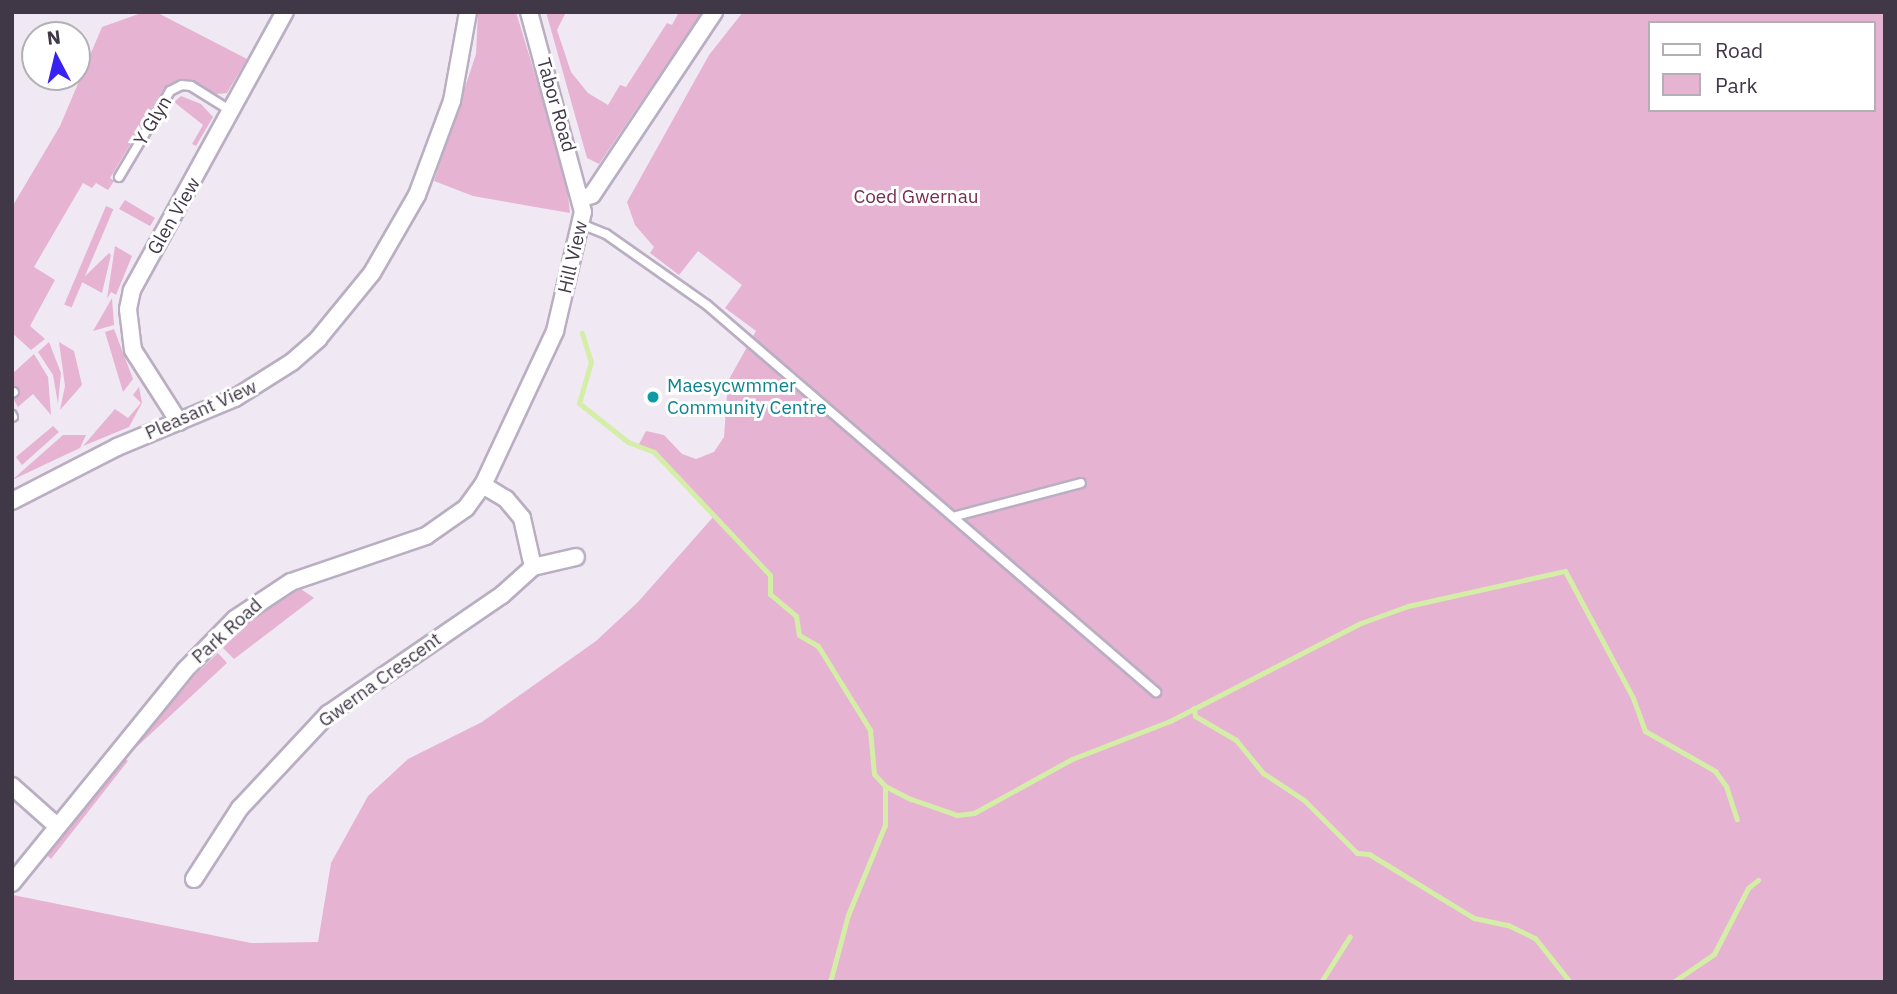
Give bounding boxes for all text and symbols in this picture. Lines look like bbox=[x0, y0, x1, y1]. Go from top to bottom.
north arrow bbox=[21, 21, 91, 91]
legend bbox=[1648, 21, 1876, 112]
text: N bbox=[45, 24, 62, 50]
text: Road bbox=[1715, 36, 1763, 64]
street label: Tabor Road bbox=[532, 55, 580, 155]
text: Park bbox=[1715, 71, 1758, 99]
street label: Y Glyn bbox=[129, 92, 177, 150]
street label: Glen View bbox=[143, 173, 205, 259]
park label: Coed Gwernau bbox=[853, 186, 979, 208]
street label: Hill View bbox=[554, 218, 592, 296]
street label: Pleasant View bbox=[142, 375, 260, 445]
place label: Maesycwmmer Community Centre bbox=[667, 375, 827, 419]
marker: Maesycwmmer Community Centre bbox=[645, 389, 661, 405]
street label: Park Road bbox=[187, 594, 267, 668]
street label: Gwerna Crescent bbox=[314, 628, 446, 732]

